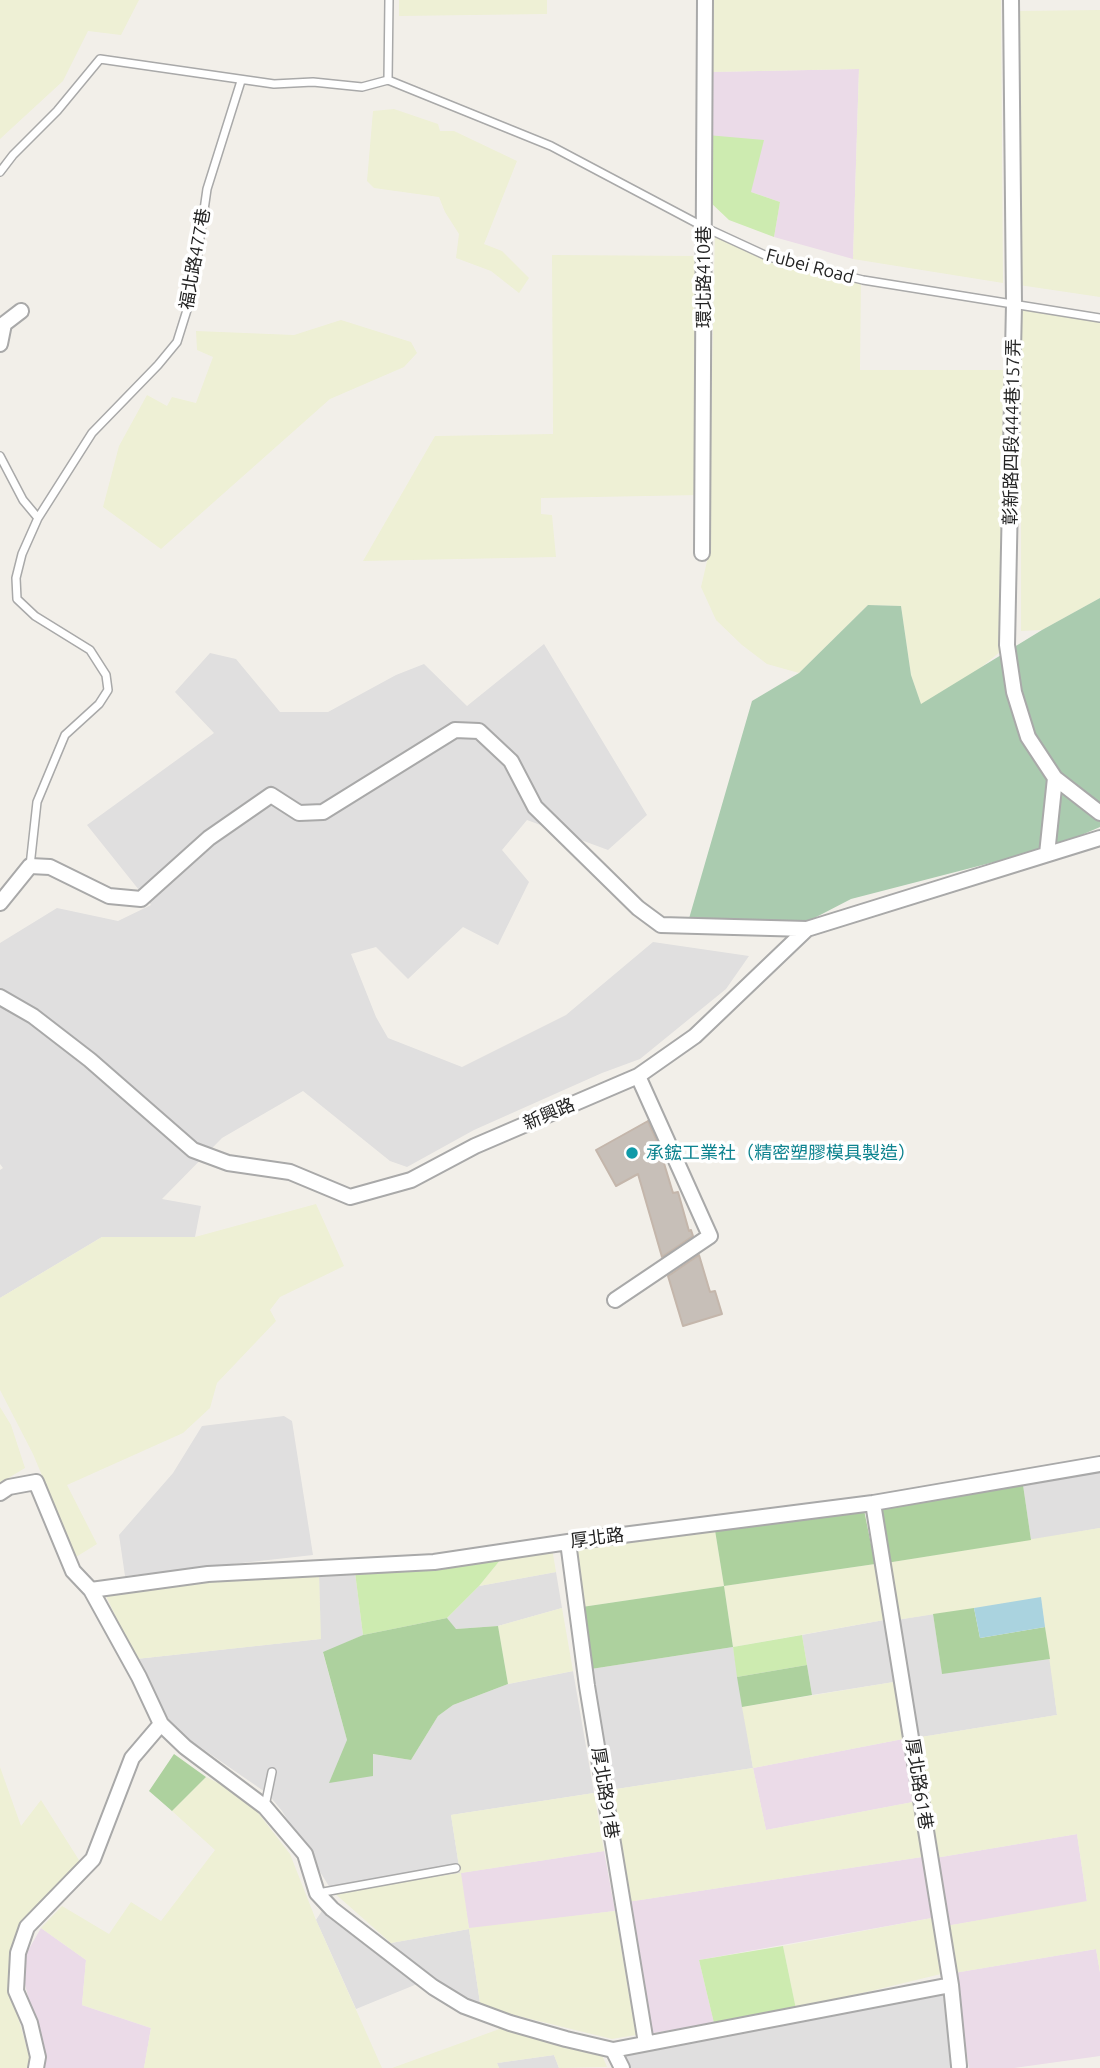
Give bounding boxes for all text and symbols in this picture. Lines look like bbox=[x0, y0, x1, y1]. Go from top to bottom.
street label: 福北路477巷 bbox=[175, 207, 215, 311]
street label: 環北路410巷 bbox=[693, 226, 715, 328]
street label: Fubei Road bbox=[764, 244, 856, 288]
street label: 彰新路四段444巷157弄 bbox=[1000, 338, 1024, 526]
street label: 新興路 bbox=[520, 1094, 578, 1134]
place label: 承鋐工業社（精密塑膠模具製造） bbox=[646, 1142, 916, 1164]
marker: 承鋐工業社（精密塑膠模具製造） bbox=[624, 1145, 640, 1161]
street label: 厚北路 bbox=[569, 1524, 625, 1552]
street label: 厚北路61巷 bbox=[901, 1737, 937, 1831]
street label: 厚北路91巷 bbox=[587, 1746, 623, 1840]

